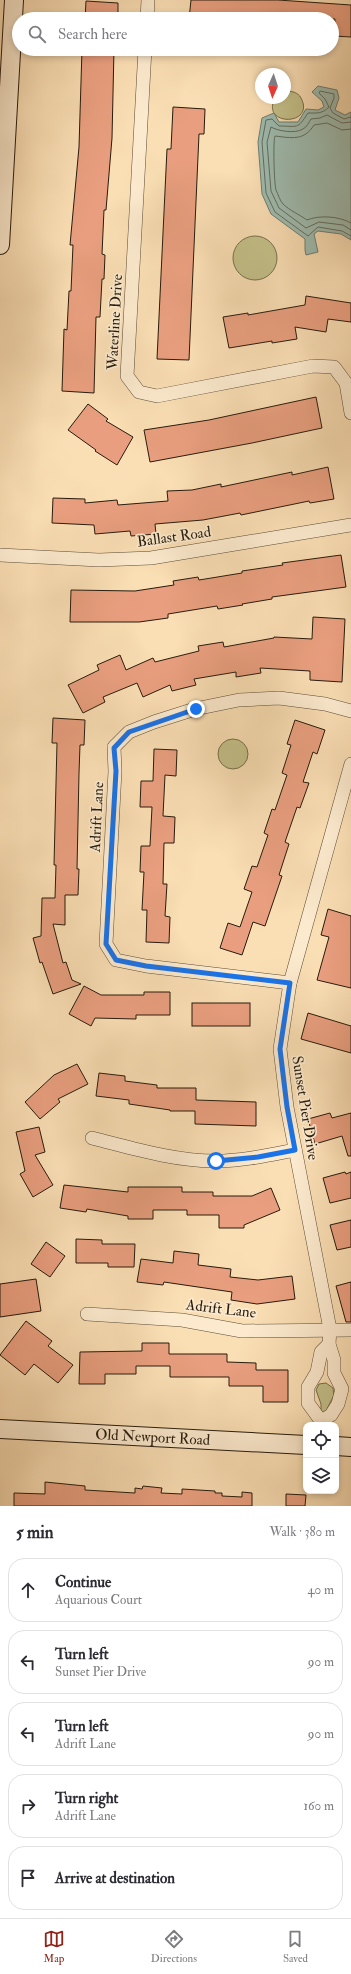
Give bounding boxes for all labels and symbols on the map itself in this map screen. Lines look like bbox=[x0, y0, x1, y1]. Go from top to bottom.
north arrow bbox=[255, 68, 291, 104]
street label: Waterline Drive bbox=[103, 274, 127, 371]
street label: Ballast Road bbox=[136, 522, 213, 552]
route end bbox=[187, 700, 205, 718]
street label: Adrift Lane bbox=[86, 781, 108, 854]
street label: Sunset Pier Drive bbox=[287, 1055, 323, 1161]
route start bbox=[207, 1152, 225, 1170]
street label: Adrift Lane bbox=[184, 1295, 257, 1323]
street label: Old Newport Road bbox=[95, 1425, 211, 1450]

